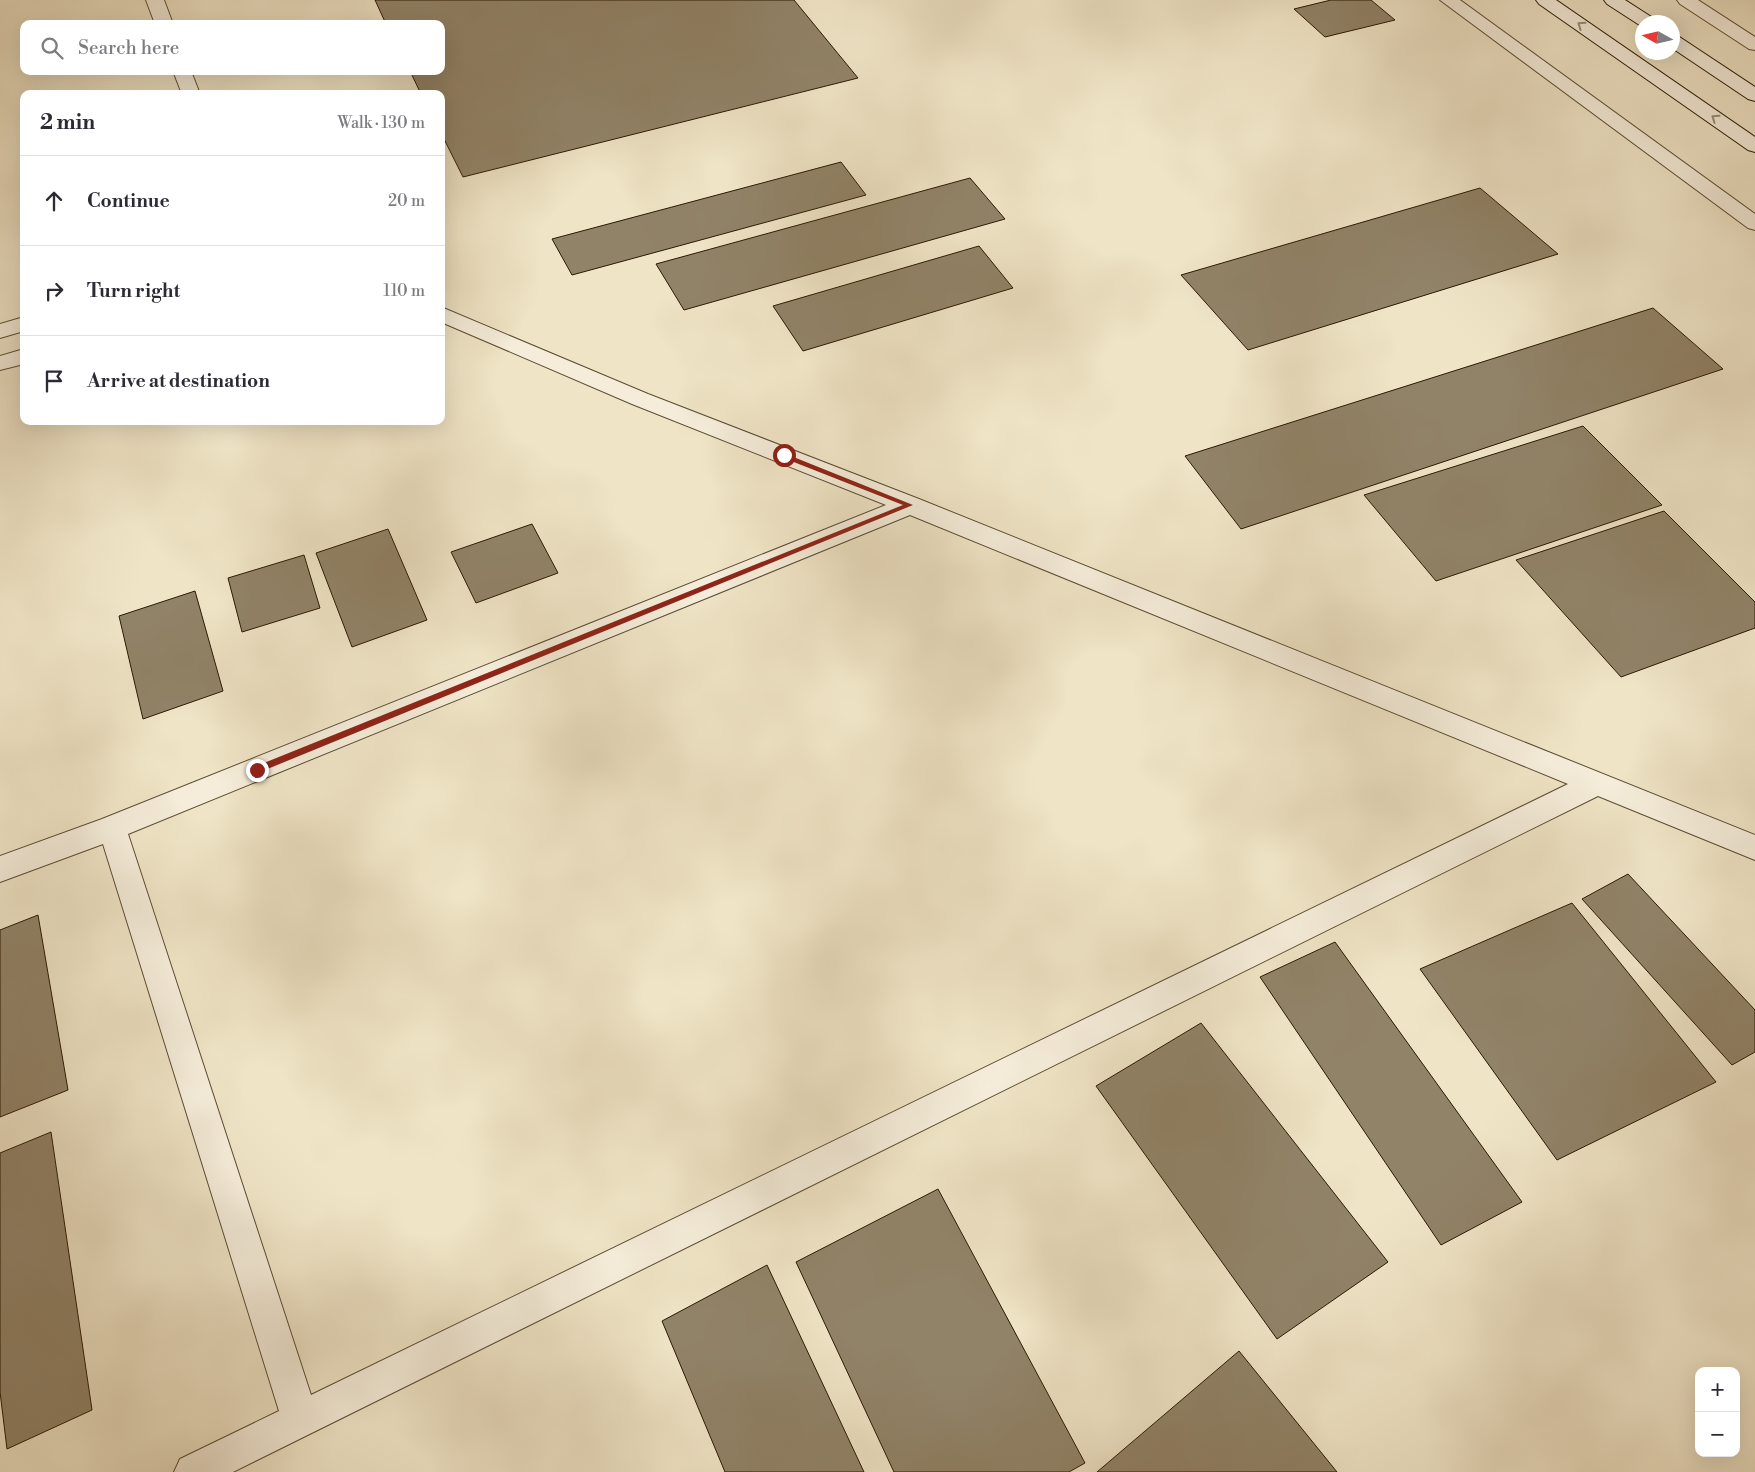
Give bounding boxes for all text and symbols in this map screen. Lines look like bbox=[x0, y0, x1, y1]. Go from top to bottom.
north arrow bbox=[1635, 15, 1680, 60]
search box bbox=[20, 20, 445, 75]
one-way arrow bbox=[1578, 22, 1587, 31]
icon: search bbox=[38, 34, 66, 62]
text: Search here bbox=[78, 36, 179, 60]
text: 2 min bbox=[40, 110, 95, 136]
text: Walk · 130 m bbox=[337, 113, 425, 133]
one-way arrow bbox=[1711, 115, 1721, 124]
icon: ahead bbox=[40, 187, 68, 215]
text: Continue bbox=[87, 189, 170, 213]
text: 20 m bbox=[388, 191, 425, 211]
icon: right bbox=[40, 277, 68, 305]
text: Turn right bbox=[87, 279, 180, 303]
text: 110 m bbox=[383, 281, 425, 301]
icon: arrive bbox=[40, 367, 68, 395]
text: Arrive at destination bbox=[87, 369, 270, 393]
route start bbox=[773, 444, 796, 467]
route end bbox=[246, 759, 269, 782]
map controls bbox=[1695, 1367, 1740, 1457]
button: + bbox=[1695, 1367, 1740, 1412]
button: − bbox=[1695, 1412, 1740, 1457]

